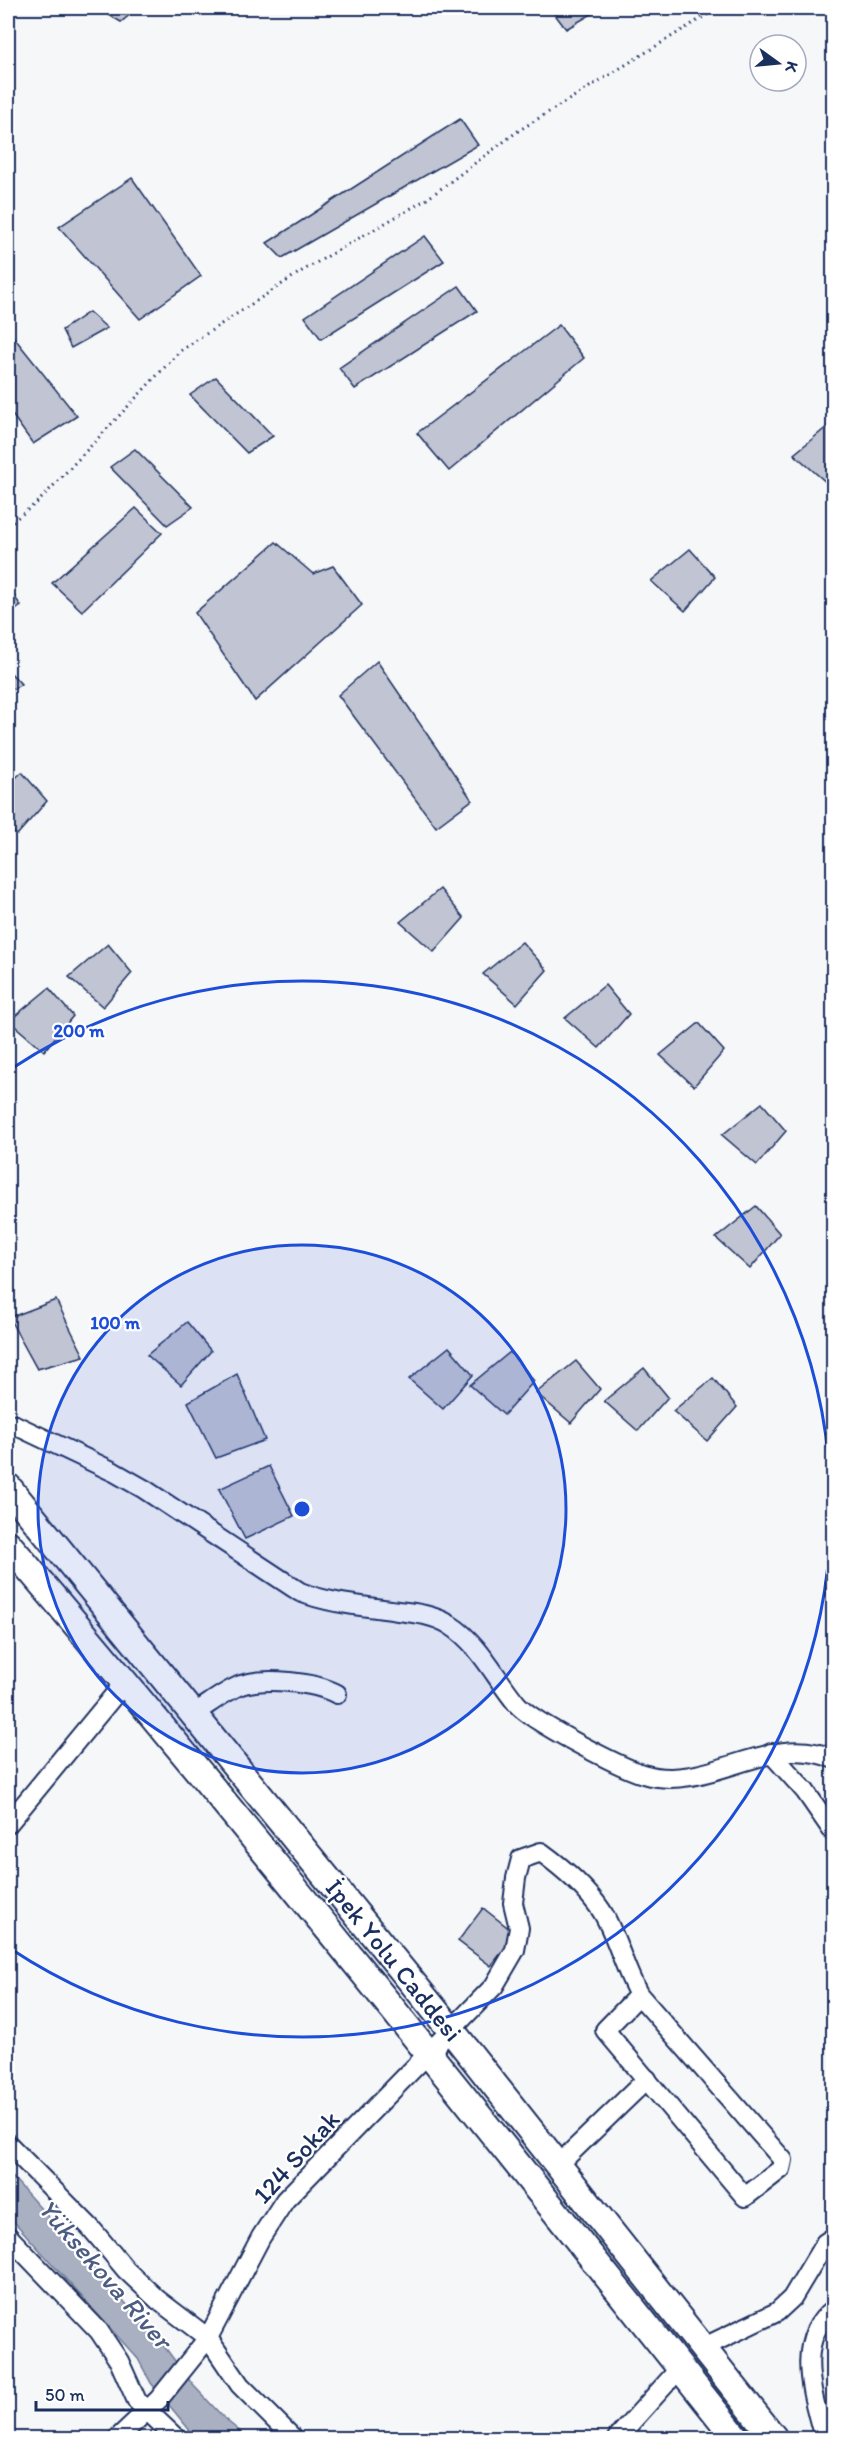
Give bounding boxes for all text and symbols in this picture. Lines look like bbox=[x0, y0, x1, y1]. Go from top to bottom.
north arrow bbox=[748, 33, 808, 93]
text: K bbox=[781, 59, 803, 75]
text: 200 m bbox=[54, 1020, 105, 1042]
text: 100 m bbox=[90, 1312, 141, 1334]
centre of rings bbox=[292, 1499, 312, 1519]
street label: İpek Yolu Caddesi bbox=[319, 1872, 469, 2048]
street label: 124 Sokak bbox=[246, 2104, 346, 2210]
water label: Yüksekova River bbox=[31, 2192, 182, 2358]
scale bar bbox=[36, 2374, 168, 2412]
text: 50 m bbox=[45, 2384, 85, 2406]

